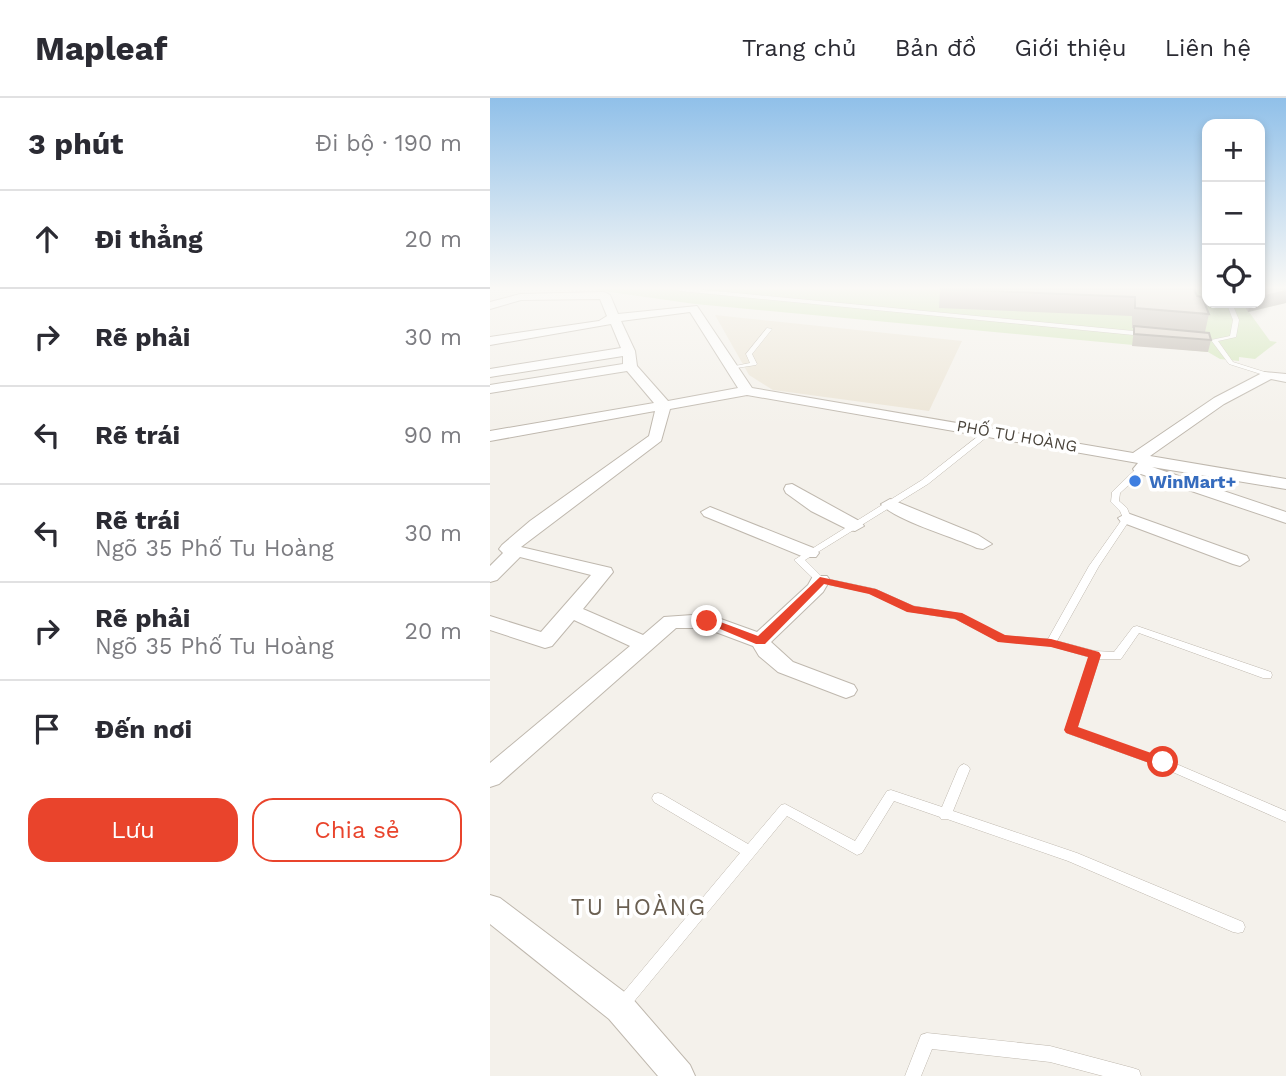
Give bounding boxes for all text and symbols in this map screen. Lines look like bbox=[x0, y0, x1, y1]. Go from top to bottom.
text: Mapleaf bbox=[35, 29, 167, 68]
text: Trang chủ bbox=[742, 34, 857, 62]
text: Bản đồ bbox=[895, 34, 976, 62]
text: Giới thiệu bbox=[1014, 34, 1127, 62]
text: Liên hệ bbox=[1165, 34, 1251, 62]
map controls bbox=[1202, 119, 1265, 308]
button: + bbox=[1202, 119, 1265, 182]
text: 3 phút bbox=[28, 126, 123, 161]
text: Đi bộ · 190 m bbox=[315, 130, 462, 157]
button: − bbox=[1202, 182, 1265, 245]
icon: ahead bbox=[28, 220, 66, 258]
text: Đi thẳng bbox=[95, 224, 203, 254]
text: 20 m bbox=[405, 226, 462, 253]
button: locate bbox=[1202, 245, 1265, 308]
icon: right bbox=[28, 318, 66, 356]
text: Rẽ phải bbox=[95, 322, 190, 352]
text: 30 m bbox=[405, 324, 462, 351]
street label: PHỐ TU HOÀNG bbox=[955, 415, 1079, 456]
icon: left bbox=[28, 416, 66, 454]
text: Rẽ trái bbox=[95, 420, 180, 450]
text: 90 m bbox=[404, 422, 462, 449]
place label: WinMart+ bbox=[1149, 471, 1236, 492]
marker: WinMart+ bbox=[1127, 473, 1143, 489]
text: Rẽ trái bbox=[95, 505, 180, 535]
icon: left bbox=[28, 514, 66, 552]
text: 30 m bbox=[405, 520, 462, 547]
text: Ngõ 35 Phố Tu Hoàng bbox=[95, 535, 334, 562]
text: Rẽ phải bbox=[95, 603, 190, 633]
route end bbox=[691, 605, 722, 636]
icon: right bbox=[28, 612, 66, 650]
text: 20 m bbox=[405, 618, 462, 645]
text: Ngõ 35 Phố Tu Hoàng bbox=[95, 633, 334, 660]
icon: arrive bbox=[28, 710, 66, 748]
text: Đến nơi bbox=[95, 714, 192, 744]
route start bbox=[1147, 746, 1178, 777]
button: Lưu bbox=[28, 798, 238, 862]
button: Chia sẻ bbox=[252, 798, 462, 862]
district label: TU HOÀNG bbox=[571, 894, 707, 921]

